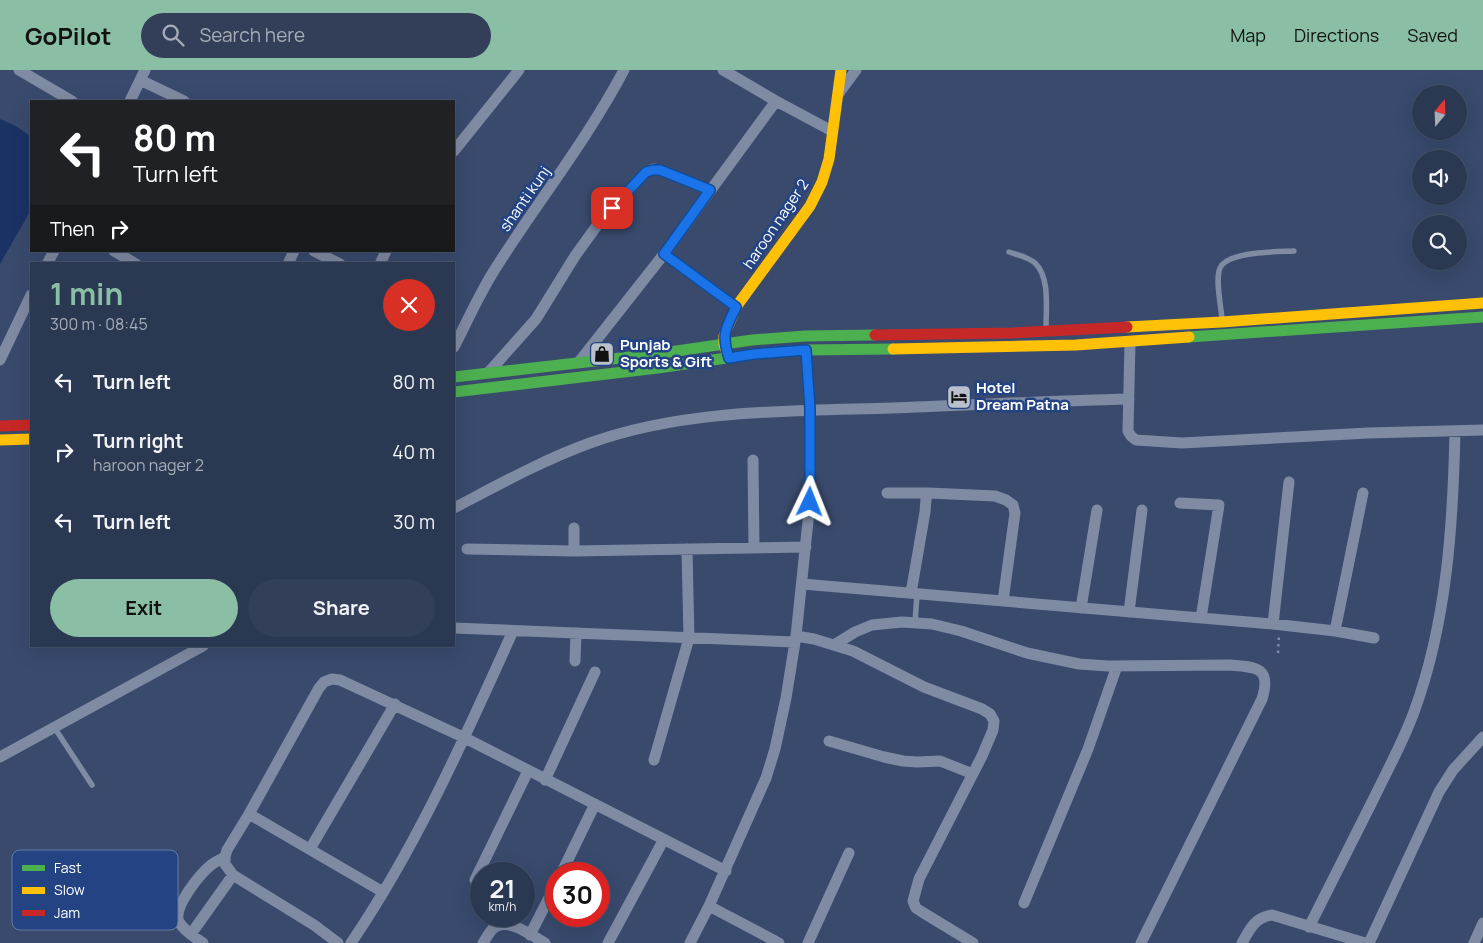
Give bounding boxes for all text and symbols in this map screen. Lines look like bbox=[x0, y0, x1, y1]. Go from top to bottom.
search box bbox=[141, 13, 491, 58]
text: GoPilot bbox=[25, 19, 111, 52]
icon: search bbox=[159, 21, 187, 49]
text: Search here bbox=[199, 22, 305, 48]
text: Map bbox=[1230, 23, 1266, 47]
text: Directions bbox=[1294, 23, 1379, 47]
text: Saved bbox=[1407, 23, 1458, 47]
north arrow bbox=[1412, 85, 1468, 140]
map controls bbox=[1412, 85, 1467, 270]
text: 80 m bbox=[133, 114, 216, 162]
icon: left bbox=[50, 120, 115, 185]
button: sound bbox=[1412, 150, 1467, 205]
text: Turn left bbox=[133, 159, 218, 189]
street label: shanti kunj bbox=[494, 162, 555, 236]
street label: haroon nager 2 bbox=[738, 175, 813, 273]
pin bbox=[591, 187, 633, 229]
icon: arrive bbox=[598, 194, 626, 222]
icon: right bbox=[105, 215, 133, 243]
button: search bbox=[1412, 215, 1467, 270]
text: Then bbox=[50, 216, 95, 242]
text: 1 min bbox=[50, 273, 123, 314]
button: close bbox=[383, 279, 435, 331]
text: 300 m · 08:45 bbox=[50, 313, 148, 335]
place label: Punjab Sports & Gift bbox=[620, 334, 712, 372]
shop icon: Punjab Sports & Gift bbox=[589, 341, 615, 367]
icon: left bbox=[50, 368, 78, 396]
text: Turn left bbox=[93, 369, 171, 395]
text: 80 m bbox=[392, 369, 435, 395]
place label: Hotel Dream Patna bbox=[976, 377, 1069, 415]
hotel icon: Hotel Dream Patna bbox=[946, 384, 972, 410]
text: Turn right bbox=[93, 428, 183, 454]
icon: right bbox=[50, 438, 78, 466]
text: 40 m bbox=[392, 439, 435, 465]
text: haroon nager 2 bbox=[93, 454, 204, 476]
position arrow bbox=[783, 475, 835, 527]
icon: left bbox=[50, 508, 78, 536]
text: Turn left bbox=[93, 509, 171, 535]
text: 30 m bbox=[393, 509, 435, 535]
button: Exit bbox=[50, 579, 238, 637]
button: Share bbox=[248, 579, 435, 637]
legend bbox=[12, 850, 178, 930]
text: Fast bbox=[54, 858, 82, 877]
speed limit sign: 30 bbox=[545, 862, 610, 927]
text: 21 bbox=[490, 871, 515, 906]
text: Slow bbox=[54, 880, 85, 899]
text: km/h bbox=[489, 898, 516, 915]
text: Jam bbox=[54, 903, 80, 922]

